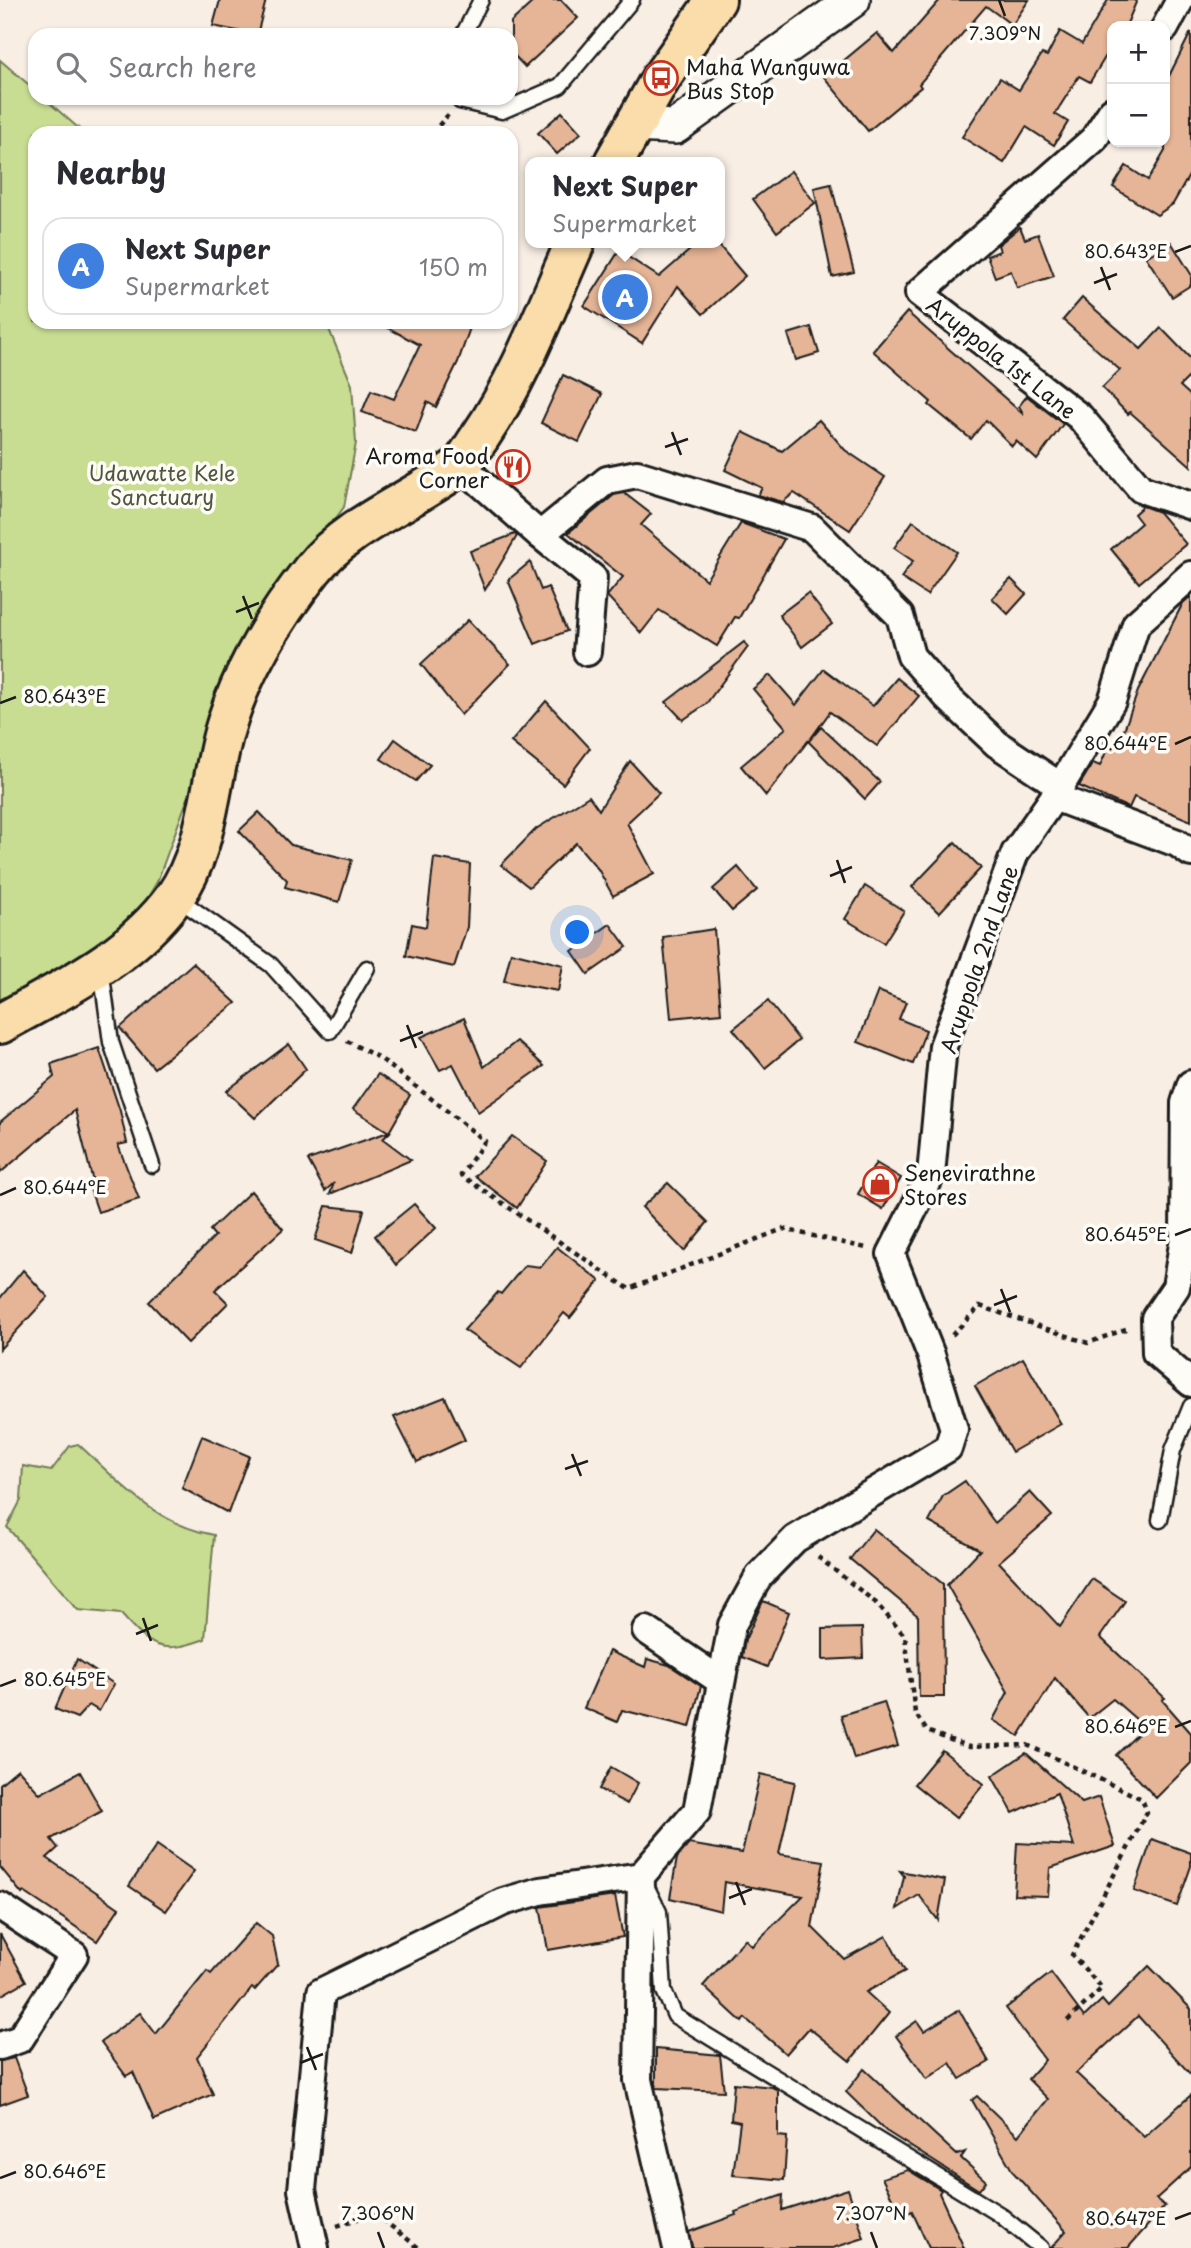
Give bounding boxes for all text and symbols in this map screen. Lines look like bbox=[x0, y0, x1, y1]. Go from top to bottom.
text: 7.309°N bbox=[969, 19, 1041, 46]
map controls bbox=[1107, 21, 1170, 147]
button: + bbox=[1107, 21, 1170, 84]
search box bbox=[28, 28, 518, 105]
text: Search here bbox=[108, 47, 257, 86]
icon: search bbox=[52, 48, 90, 86]
place label: Maha Wanguwa Bus Stop bbox=[686, 50, 850, 106]
bus stop icon: Maha Wanguwa Bus Stop bbox=[642, 59, 680, 97]
button: − bbox=[1107, 84, 1170, 147]
text: Nearby bbox=[56, 149, 166, 194]
popup bbox=[525, 157, 725, 248]
text: Next Super bbox=[552, 166, 698, 205]
text: Supermarket bbox=[552, 205, 697, 240]
text: Next Super bbox=[125, 229, 270, 268]
text: 80.643°E bbox=[1084, 237, 1168, 264]
text: A bbox=[72, 249, 90, 284]
text: 150 m bbox=[419, 249, 488, 284]
text: Supermarket bbox=[125, 268, 269, 303]
pin: A bbox=[602, 271, 648, 323]
street label: Aruppola 1st Lane bbox=[920, 288, 1084, 426]
place label: Aroma Food Corner bbox=[365, 439, 489, 495]
restaurant icon: Aroma Food Corner bbox=[494, 448, 532, 486]
park label: Udawatte Kele Sanctuary bbox=[89, 456, 235, 512]
text: 80.643°E bbox=[23, 682, 107, 709]
text: 80.644°E bbox=[1084, 729, 1168, 756]
street label: Aruppola 2nd Lane bbox=[931, 861, 1025, 1057]
your location bbox=[560, 915, 594, 949]
place label: Senevirathne Stores bbox=[904, 1156, 1036, 1212]
shop icon: Senevirathne Stores bbox=[861, 1165, 899, 1203]
text: 80.644°E bbox=[23, 1173, 107, 1200]
text: 80.645°E bbox=[1085, 1220, 1167, 1247]
text: 80.645°E bbox=[24, 1665, 106, 1692]
text: 80.646°E bbox=[1084, 1712, 1168, 1739]
text: 80.646°E bbox=[23, 2157, 107, 2184]
text: 7.306°N bbox=[341, 2199, 415, 2226]
text: 7.307°N bbox=[835, 2199, 907, 2226]
text: 80.647°E bbox=[1085, 2204, 1167, 2231]

